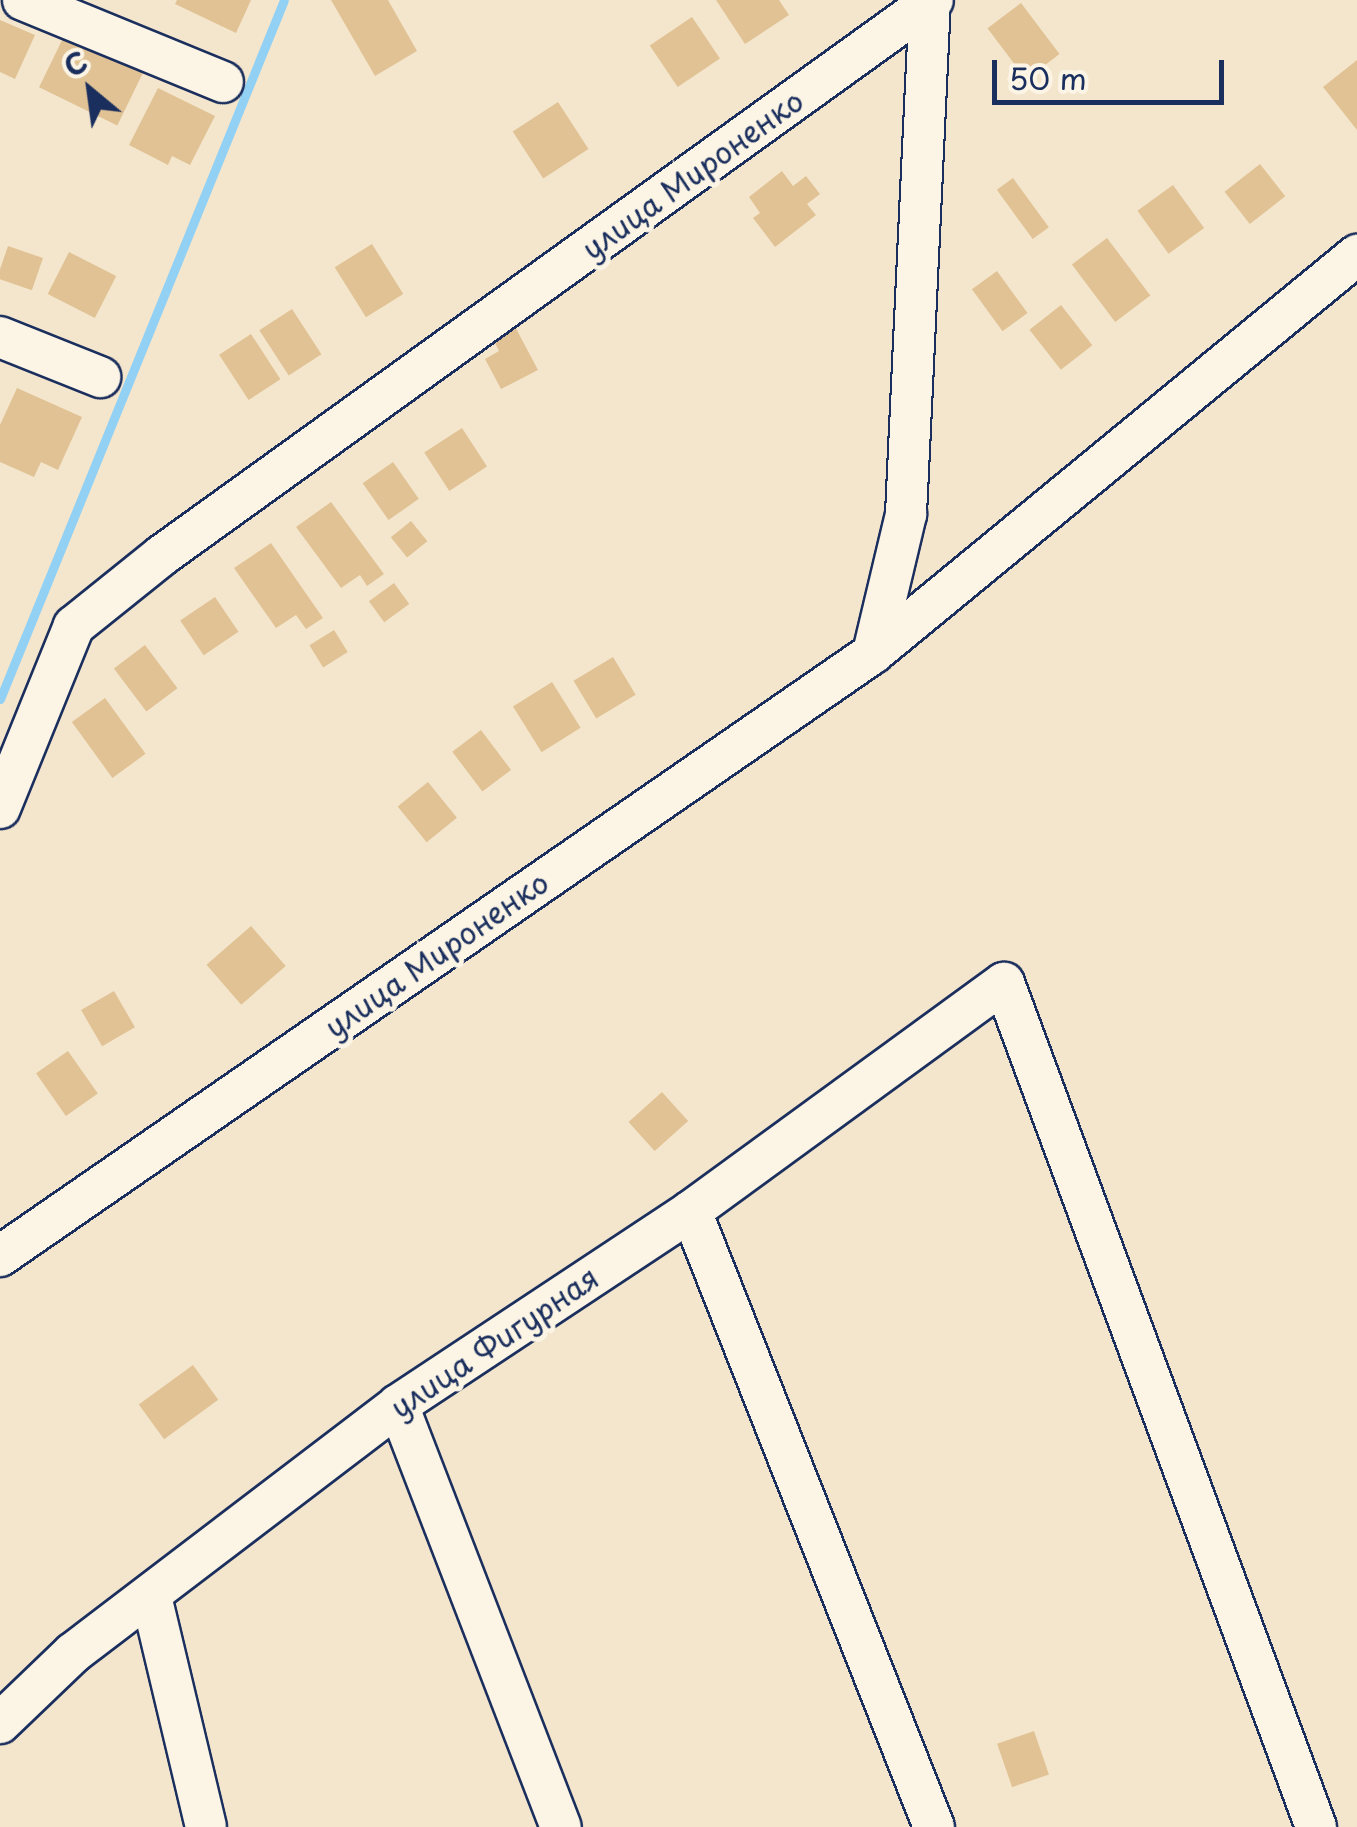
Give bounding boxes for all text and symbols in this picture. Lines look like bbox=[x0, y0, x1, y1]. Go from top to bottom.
text: С bbox=[56, 39, 95, 87]
north arrow bbox=[40, 40, 140, 140]
scale bar bbox=[997, 40, 1230, 102]
text: 50 m bbox=[1009, 55, 1087, 100]
street label: улица Мироненко bbox=[574, 81, 810, 267]
street label: улица Мироненко bbox=[316, 863, 556, 1045]
street label: улица Фигурная bbox=[383, 1259, 605, 1425]

